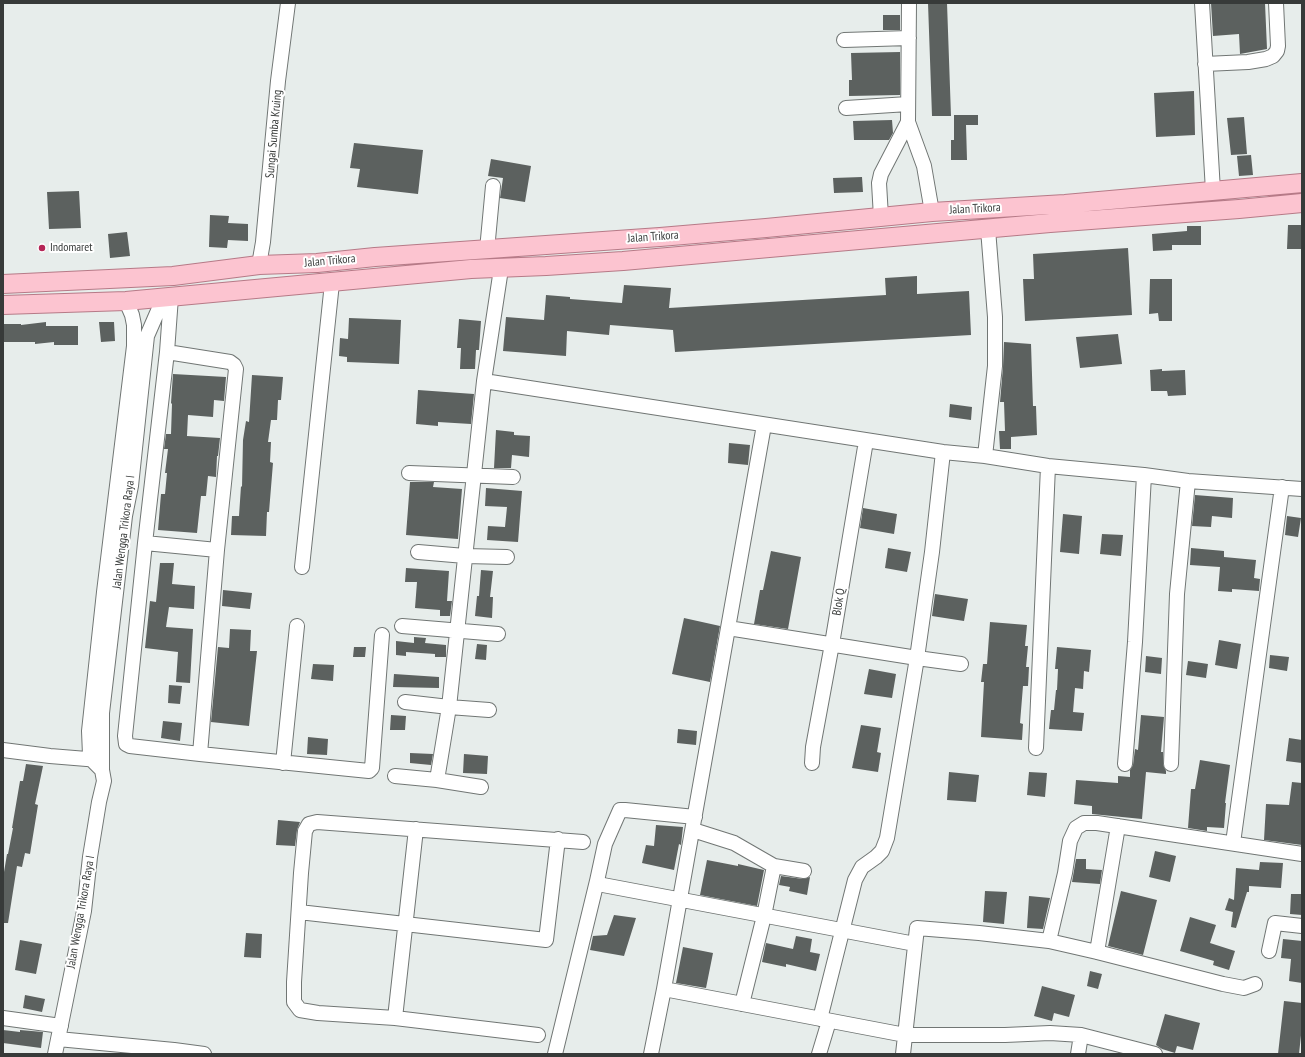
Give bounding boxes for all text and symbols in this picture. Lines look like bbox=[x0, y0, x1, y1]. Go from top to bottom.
street label: Sungai Sumba Kruing bbox=[263, 89, 285, 179]
street label: Jalan Trikora bbox=[949, 200, 1001, 218]
street label: Jalan Trikora bbox=[627, 228, 679, 246]
place label: Indomaret bbox=[50, 241, 93, 255]
marker: Indomaret bbox=[37, 243, 47, 253]
street label: Jalan Trikora bbox=[304, 252, 356, 270]
street label: Jalan Wengga Trikora Raya I bbox=[110, 474, 138, 590]
street label: Blok Q bbox=[830, 587, 848, 617]
street label: Jalan Wengga Trikora Raya I bbox=[64, 854, 98, 970]

